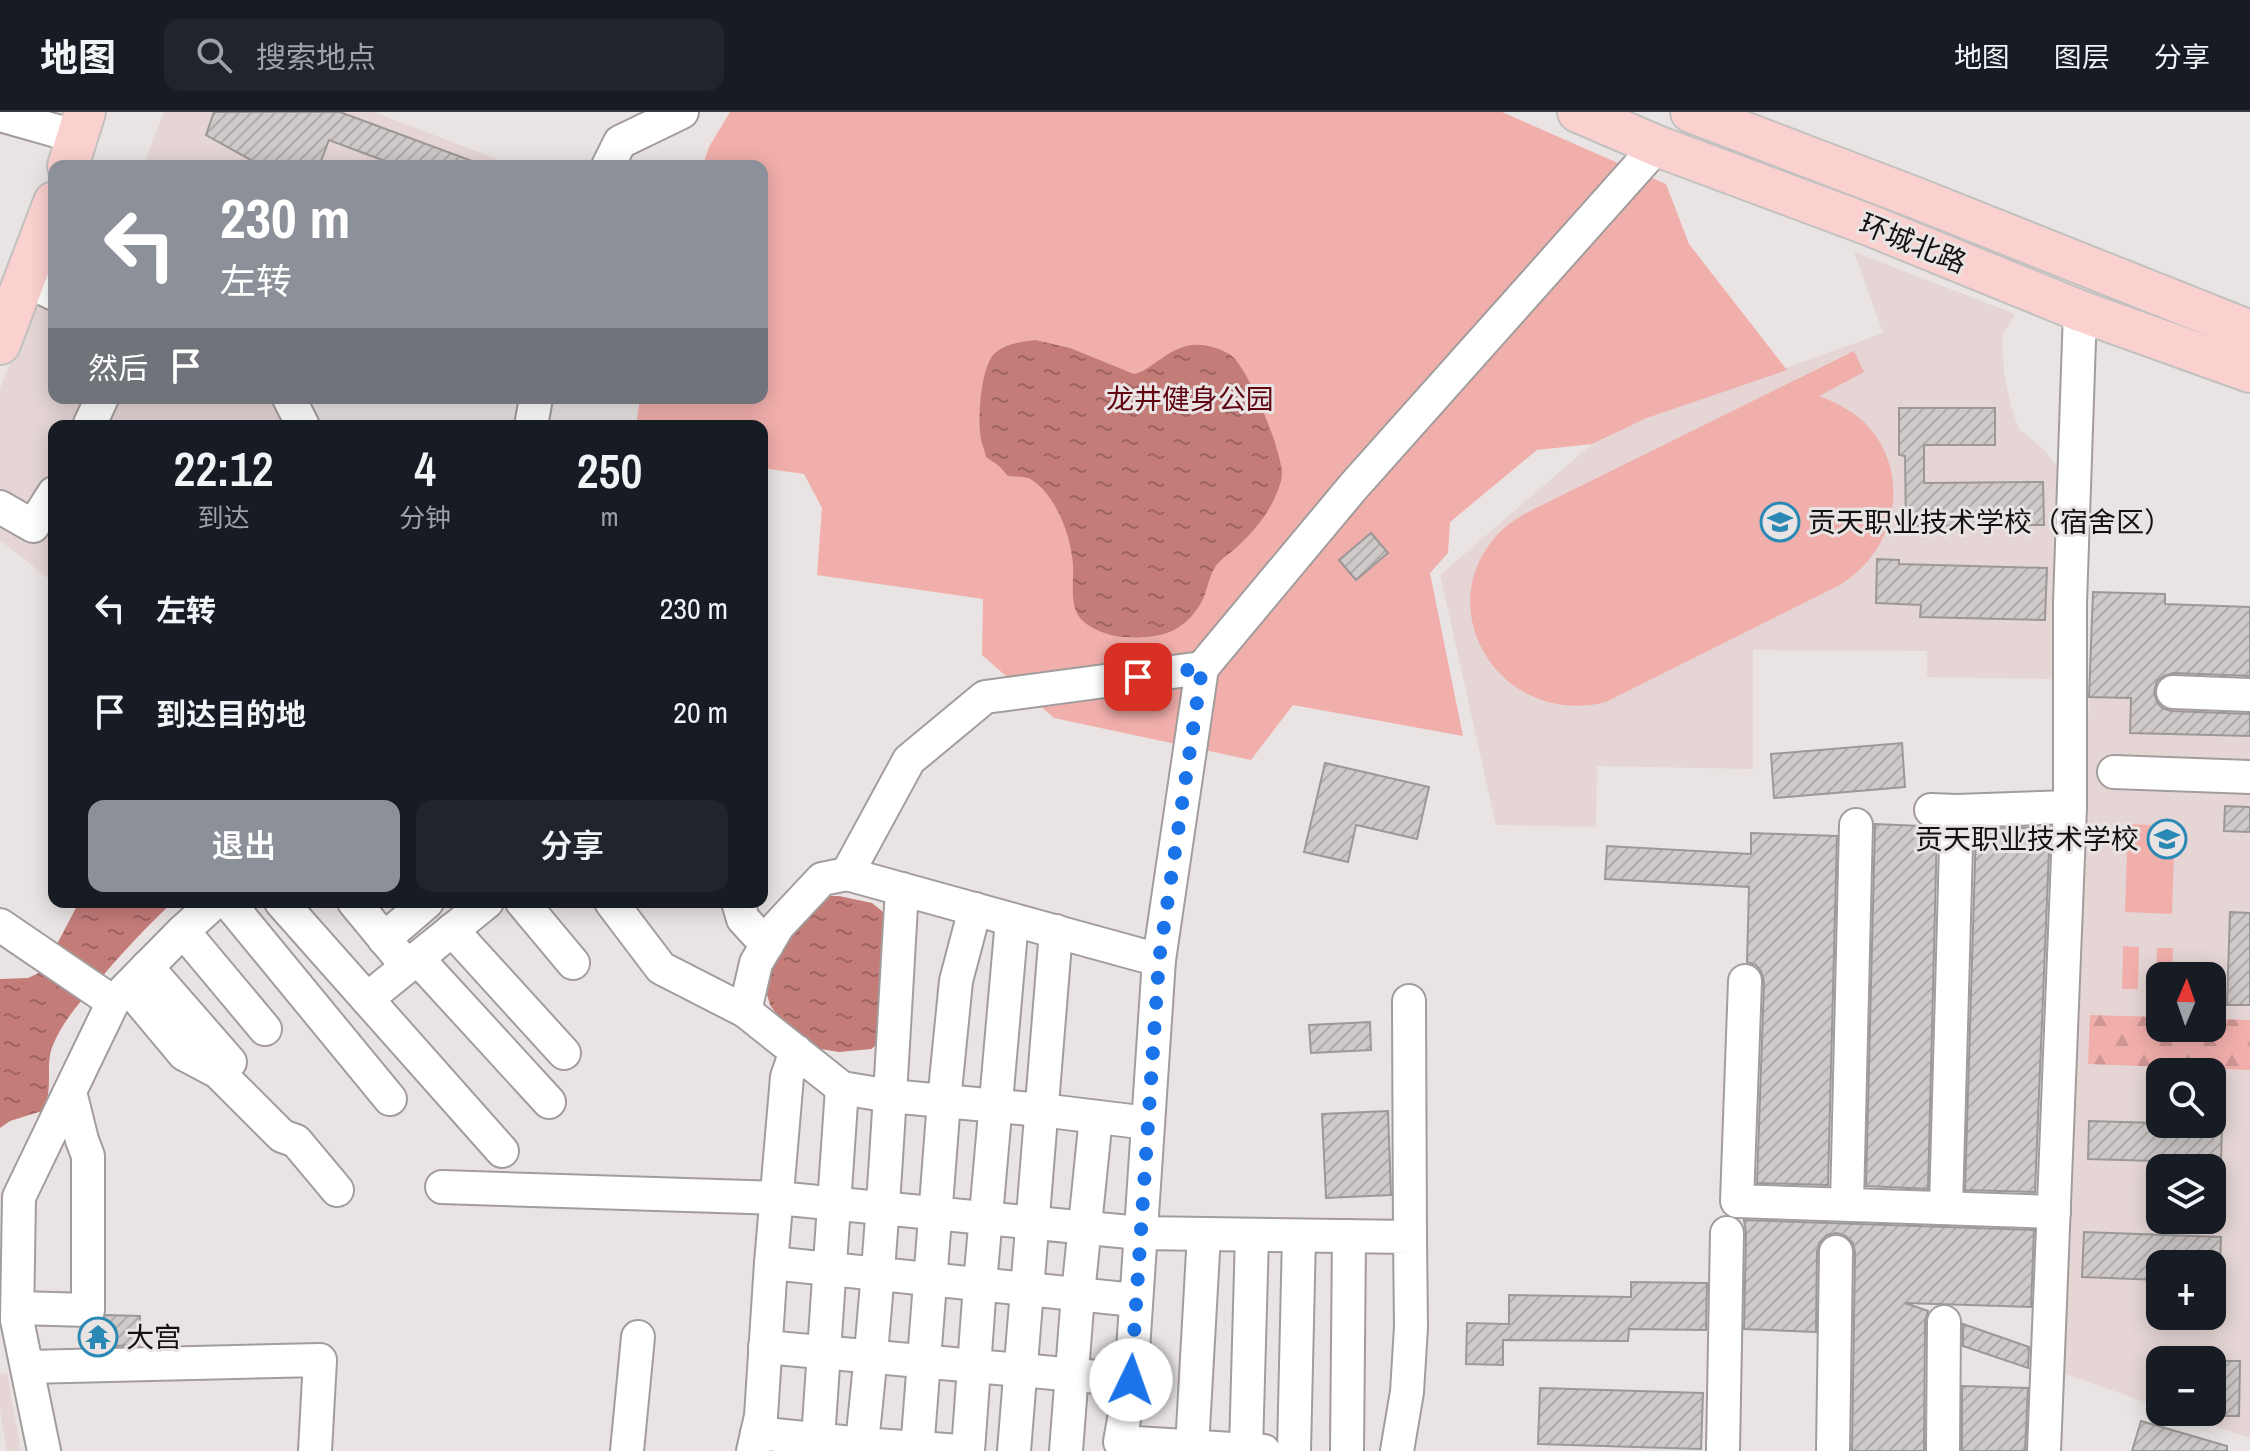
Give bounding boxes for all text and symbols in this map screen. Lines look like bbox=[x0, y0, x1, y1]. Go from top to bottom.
search box bbox=[164, 19, 724, 91]
text: 地图 bbox=[40, 32, 116, 83]
icon: search bbox=[192, 33, 236, 77]
text: 搜索地点 bbox=[256, 37, 376, 77]
text: 地图 bbox=[1954, 38, 2010, 76]
text: 图层 bbox=[2054, 38, 2110, 76]
text: 分享 bbox=[2154, 38, 2210, 76]
text: 230 m bbox=[220, 180, 350, 255]
icon: left bbox=[88, 192, 192, 296]
street label: 环城北路 bbox=[1854, 204, 1972, 282]
text: 左转 bbox=[220, 257, 292, 305]
icon: arrive bbox=[164, 344, 208, 388]
text: 然后 bbox=[88, 348, 148, 388]
park label: 龙井健身公园 bbox=[1106, 380, 1274, 418]
text: 22:12 bbox=[174, 436, 274, 501]
text: 4 bbox=[414, 436, 436, 501]
text: 250 bbox=[577, 438, 642, 503]
text: m bbox=[601, 499, 618, 534]
text: 到达 bbox=[198, 500, 250, 535]
text: 分钟 bbox=[399, 500, 451, 535]
school or university icon: 贡天职业技术学校（宿舍区） bbox=[1759, 501, 1801, 543]
place label: 贡天职业技术学校（宿舍区） bbox=[1808, 503, 2172, 541]
icon: left bbox=[88, 586, 132, 630]
text: 230 m bbox=[660, 588, 728, 628]
text: 左转 bbox=[156, 590, 216, 630]
pin bbox=[1104, 643, 1172, 711]
icon: arrive bbox=[1116, 655, 1160, 699]
icon: arrive bbox=[88, 690, 132, 734]
text: 20 m bbox=[673, 692, 728, 732]
text: 到达目的地 bbox=[156, 694, 306, 734]
button: 退出 bbox=[88, 800, 400, 892]
button: 分享 bbox=[416, 800, 728, 892]
school or university icon: 贡天职业技术学校 bbox=[2146, 818, 2188, 860]
place label: 贡天职业技术学校 bbox=[1915, 820, 2139, 858]
north arrow bbox=[2146, 962, 2226, 1042]
map controls bbox=[2146, 962, 2226, 1426]
button: search bbox=[2146, 1058, 2226, 1138]
button: layers bbox=[2146, 1154, 2226, 1234]
button: + bbox=[2146, 1250, 2226, 1330]
temple icon: 大宫 bbox=[77, 1316, 119, 1358]
place label: 大宫 bbox=[126, 1318, 182, 1356]
position arrow bbox=[1089, 1338, 1173, 1422]
button: − bbox=[2146, 1346, 2226, 1426]

